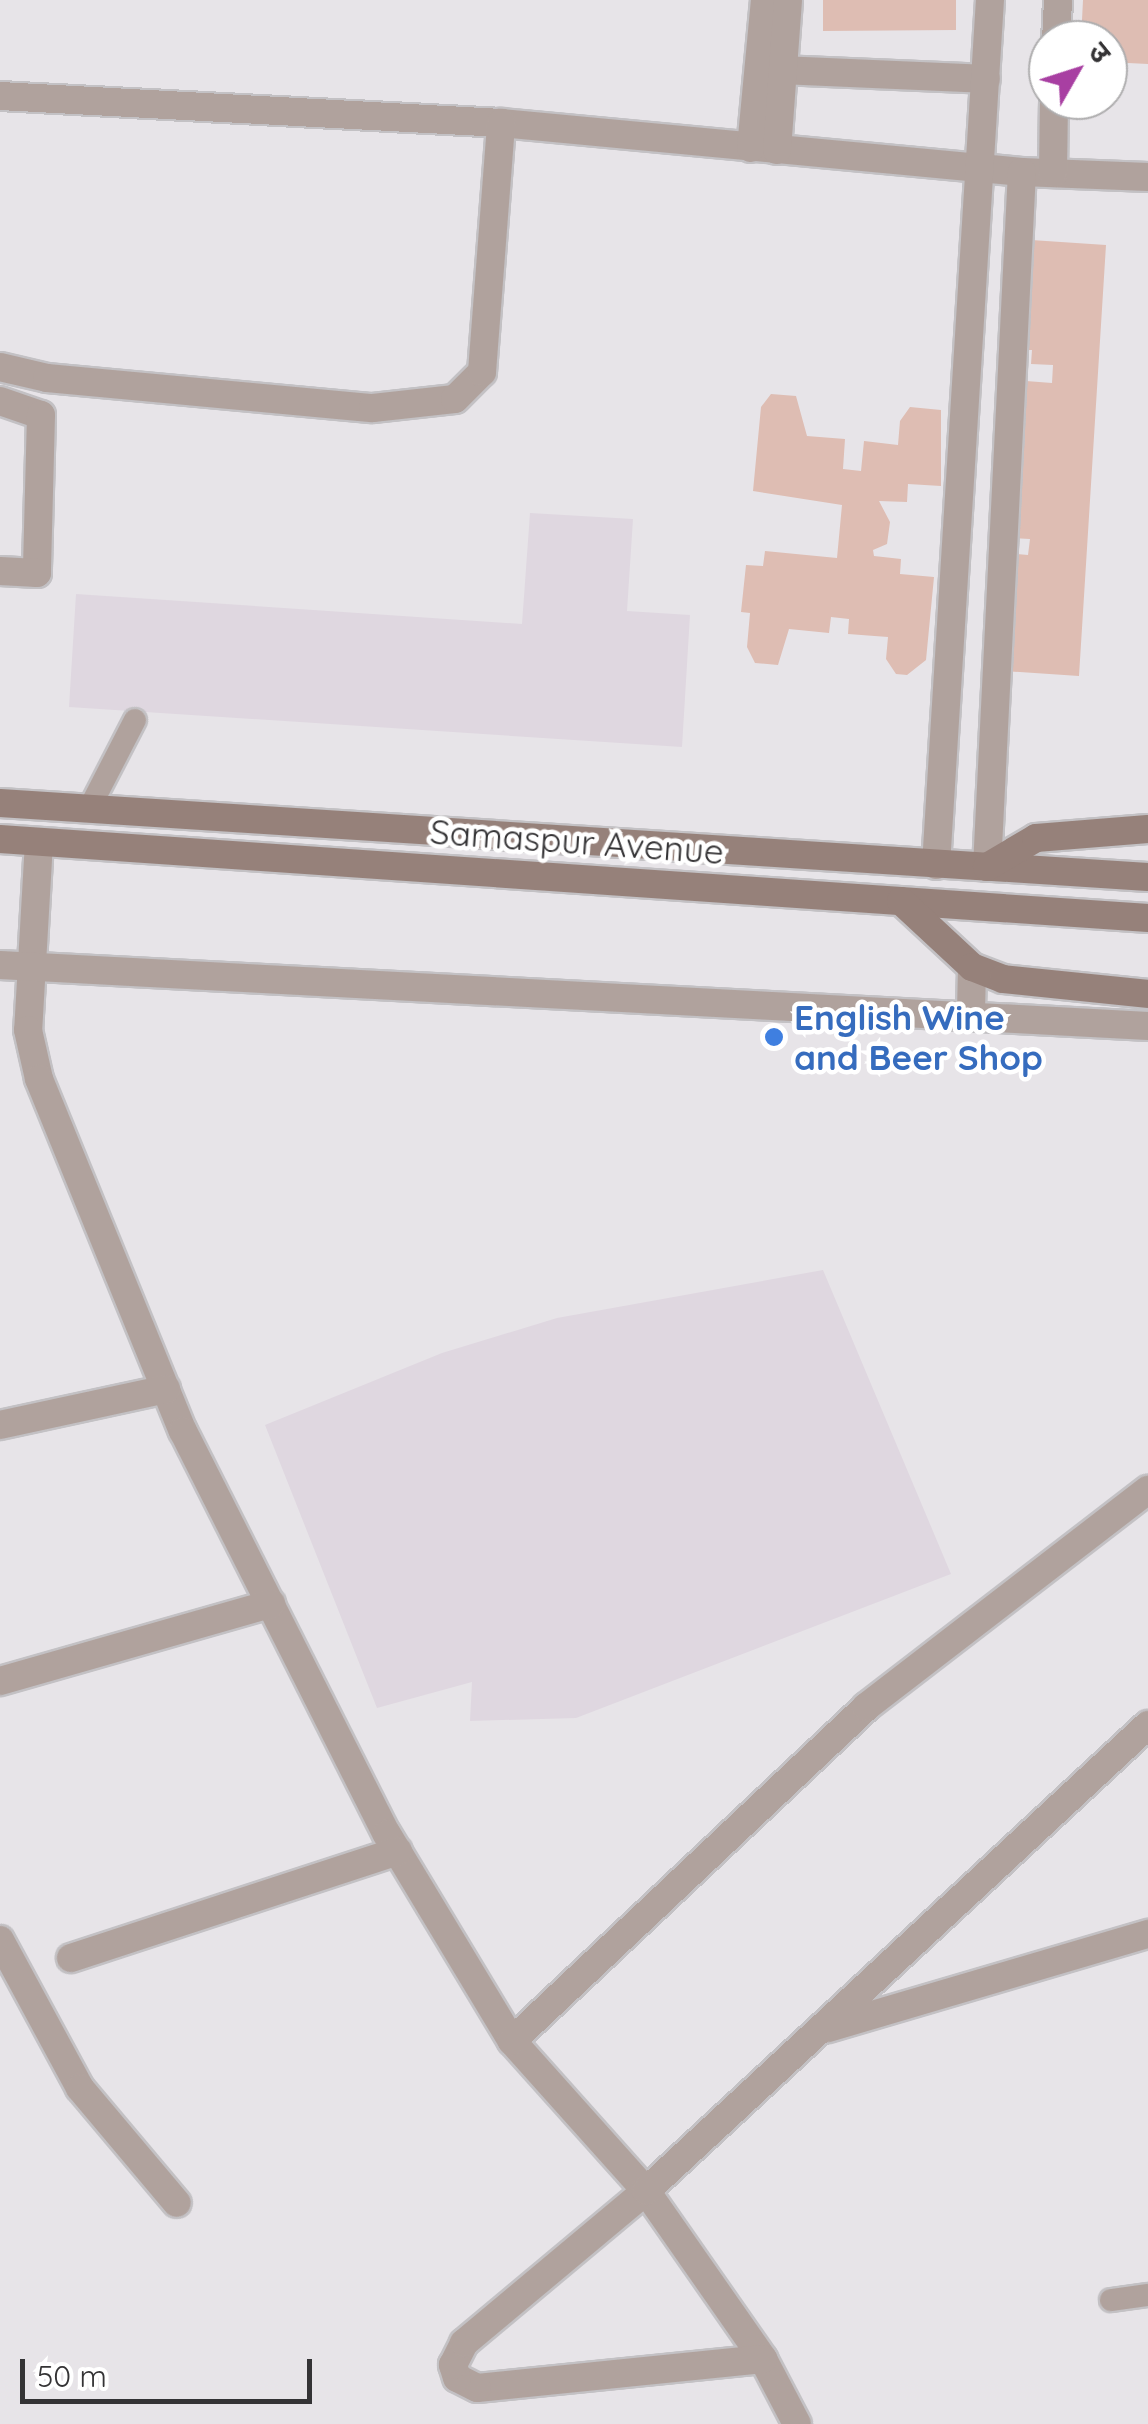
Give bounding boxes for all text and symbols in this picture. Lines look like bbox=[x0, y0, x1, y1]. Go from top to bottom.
north arrow bbox=[1028, 20, 1128, 120]
text: उ bbox=[1081, 35, 1119, 69]
street label: Samaspur Avenue bbox=[429, 810, 725, 872]
place label: English Wine and Beer Shop bbox=[794, 996, 1043, 1078]
marker: English Wine and Beer Shop bbox=[763, 1026, 785, 1048]
scale bar bbox=[25, 2339, 318, 2401]
text: 50 m bbox=[37, 2357, 107, 2395]

